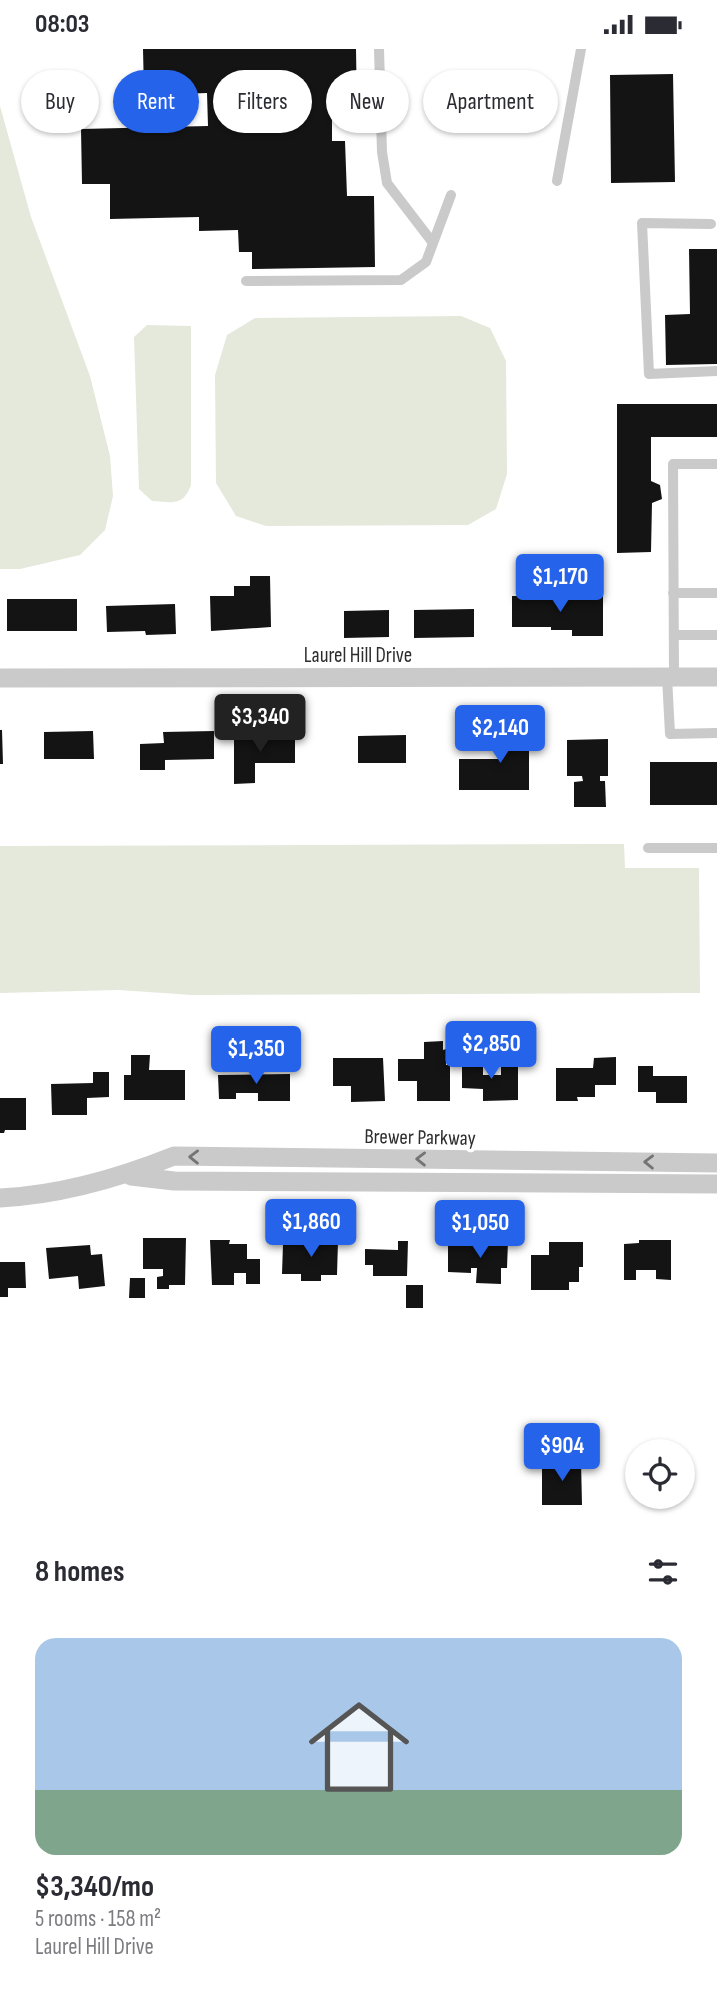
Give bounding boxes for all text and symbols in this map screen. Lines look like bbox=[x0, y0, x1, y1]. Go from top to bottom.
text: 08:03 bbox=[35, 9, 90, 40]
chip: Buy bbox=[21, 70, 99, 133]
chip: Rent bbox=[113, 70, 199, 133]
chip: Filters bbox=[213, 70, 312, 133]
chip: New bbox=[326, 70, 409, 133]
chip: Apartment bbox=[423, 70, 558, 133]
pin: $1,170 bbox=[503, 554, 617, 614]
text: $1,170 bbox=[532, 563, 588, 591]
street label: Laurel Hill Drive bbox=[304, 643, 412, 668]
pin: $3,340 bbox=[203, 695, 317, 754]
text: $3,340 bbox=[230, 703, 290, 731]
pin: $2,140 bbox=[443, 705, 557, 765]
text: $2,140 bbox=[471, 714, 529, 742]
pin: $2,850 bbox=[434, 1021, 548, 1081]
pin: $1,350 bbox=[199, 1027, 313, 1086]
text: $2,850 bbox=[461, 1030, 521, 1058]
text: $1,350 bbox=[227, 1035, 285, 1063]
street label: Brewer Parkway bbox=[364, 1124, 476, 1151]
one-way arrow bbox=[188, 1149, 199, 1164]
one-way arrow bbox=[416, 1151, 426, 1167]
one-way arrow bbox=[643, 1154, 654, 1170]
pin: $1,860 bbox=[254, 1199, 368, 1259]
pin: $1,050 bbox=[423, 1201, 537, 1260]
text: $1,860 bbox=[281, 1208, 341, 1236]
text: $1,050 bbox=[451, 1209, 509, 1237]
pin: $904 bbox=[521, 1423, 603, 1483]
text: $904 bbox=[540, 1432, 584, 1460]
map controls bbox=[625, 1439, 695, 1509]
button: locate bbox=[625, 1439, 695, 1509]
icon: filters bbox=[644, 1553, 682, 1591]
text: 8 homes bbox=[35, 1554, 124, 1590]
icon: home bbox=[296, 1684, 422, 1810]
text: $3,340/mo bbox=[35, 1869, 154, 1905]
text: 5 rooms · 158 m² bbox=[35, 1905, 161, 1933]
text: Laurel Hill Drive bbox=[35, 1933, 154, 1961]

